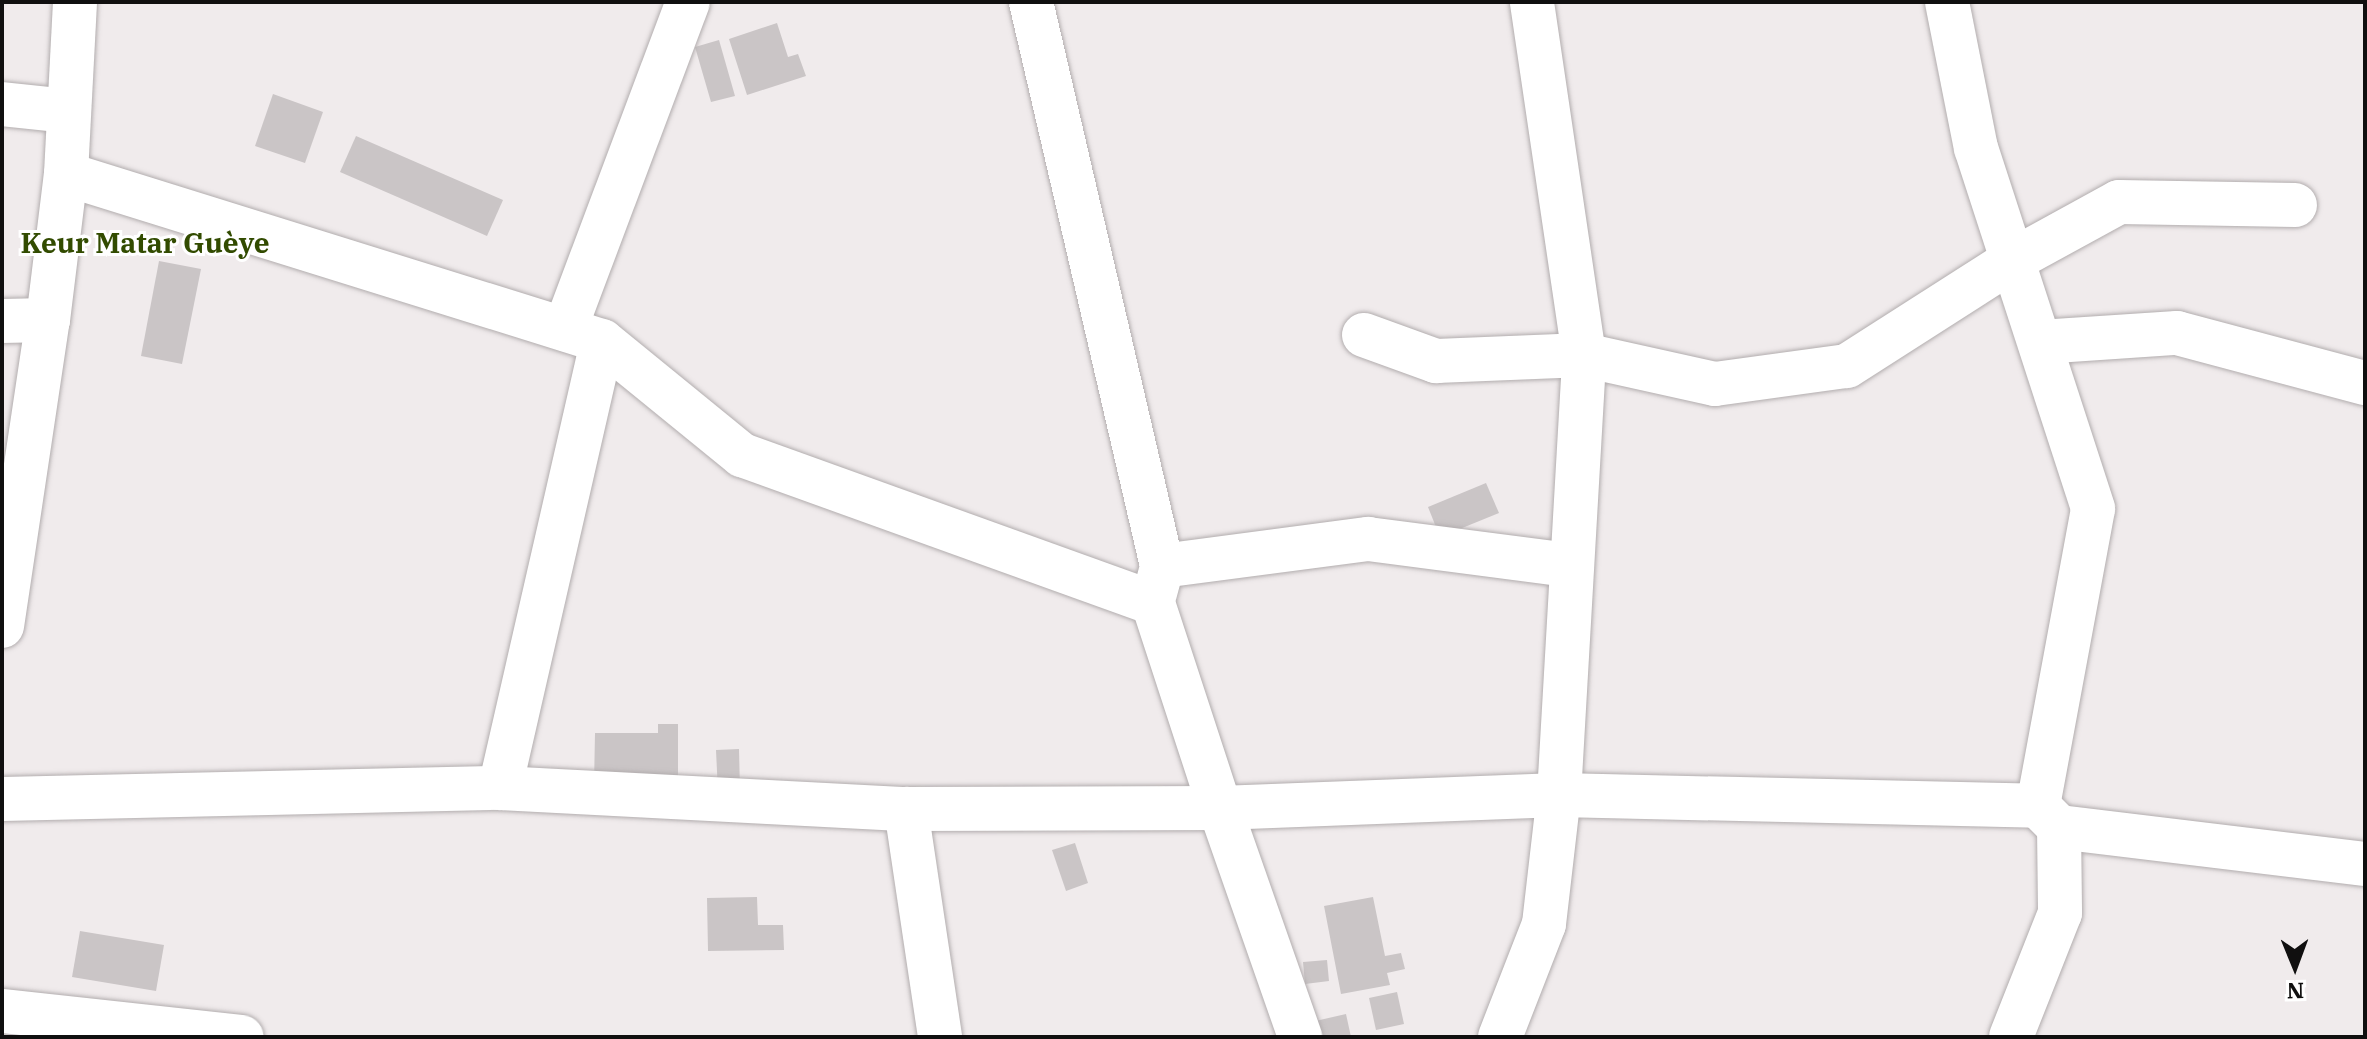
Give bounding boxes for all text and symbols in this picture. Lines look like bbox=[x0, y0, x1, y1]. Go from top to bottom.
district label: Keur Matar Guèye bbox=[20, 226, 270, 260]
north arrow bbox=[2255, 927, 2335, 1007]
text: N bbox=[2286, 977, 2304, 1006]

